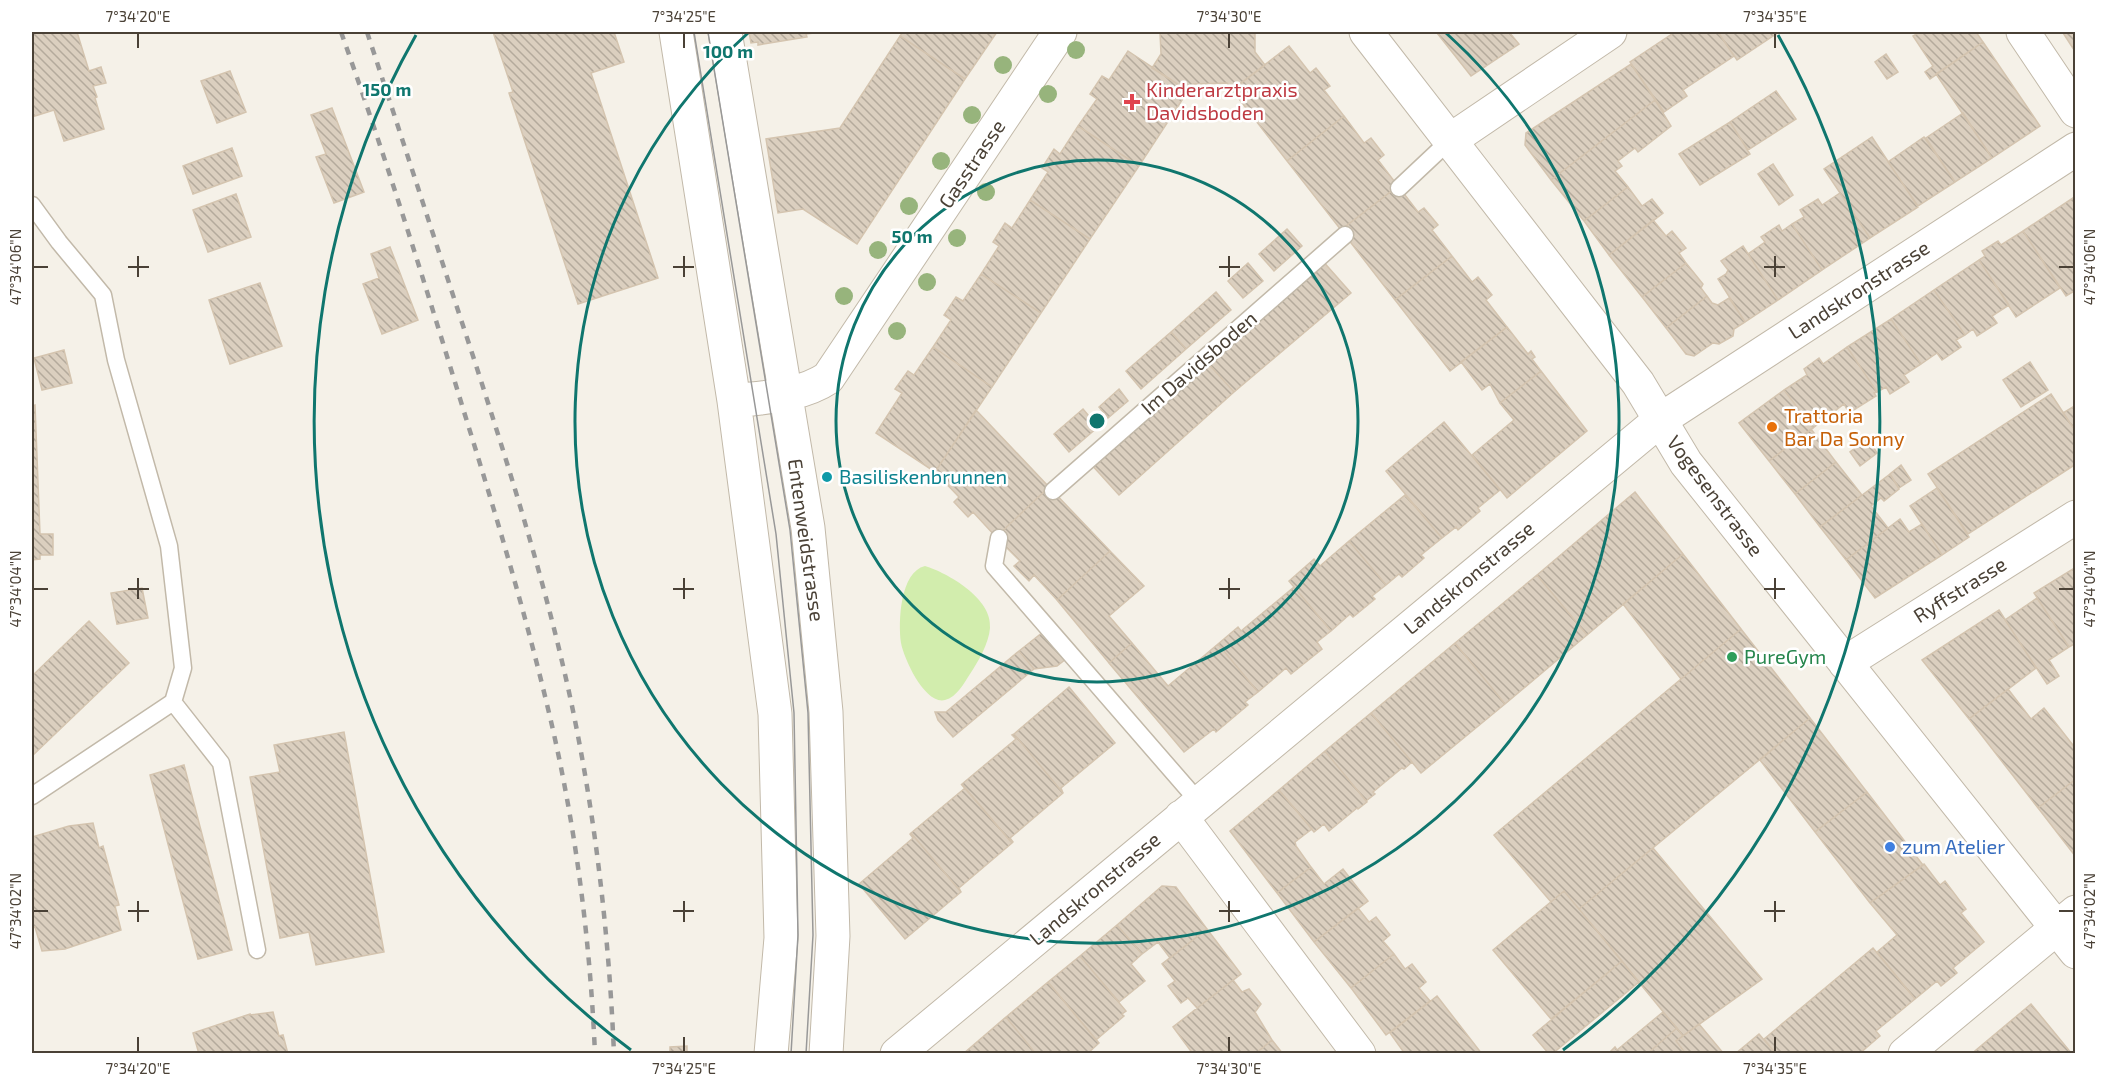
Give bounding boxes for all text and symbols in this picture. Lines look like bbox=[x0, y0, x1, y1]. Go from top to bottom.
text: 7°34'20"E bbox=[106, 7, 170, 25]
text: 7°34'25"E bbox=[652, 7, 716, 25]
text: 7°34'30"E bbox=[1197, 7, 1261, 25]
text: 7°34'35"E bbox=[1743, 7, 1807, 25]
text: 100 m bbox=[703, 40, 753, 62]
place label: Kinderarztpraxis Davidsboden bbox=[1146, 77, 1298, 124]
text: 150 m bbox=[363, 78, 411, 100]
marker: Kinderarztpraxis Davidsboden bbox=[1123, 93, 1141, 111]
street label: Gasstrasse bbox=[933, 115, 1010, 212]
text: 50 m bbox=[891, 225, 933, 247]
text: 47°34'06"N bbox=[6, 229, 24, 305]
text: 47°34'06"N bbox=[2080, 229, 2098, 305]
street label: Landskronstrasse bbox=[1783, 235, 1933, 344]
street label: Im Davidsboden bbox=[1136, 306, 1261, 419]
place label: Trattoria Bar Da Sonny bbox=[1784, 403, 1905, 450]
centre of rings bbox=[1087, 411, 1107, 431]
marker: Trattoria Bar Da Sonny bbox=[1765, 420, 1779, 434]
street label: Vogesenstrasse bbox=[1663, 430, 1769, 561]
street label: Entenweidstrasse bbox=[784, 457, 830, 623]
place label: Basiliskenbrunnen bbox=[839, 464, 1007, 488]
marker: Basiliskenbrunnen bbox=[820, 470, 834, 484]
street label: Landskronstrasse bbox=[1398, 516, 1539, 639]
text: 47°34'04"N bbox=[6, 550, 24, 628]
text: 47°34'04"N bbox=[2080, 550, 2098, 628]
street label: Ryffstrasse bbox=[1909, 551, 2010, 627]
place label: PureGym bbox=[1744, 644, 1826, 668]
marker: PureGym bbox=[1725, 650, 1739, 664]
street label: Landskronstrasse bbox=[1024, 827, 1165, 950]
place label: zum Atelier bbox=[1902, 834, 2005, 858]
marker: zum Atelier bbox=[1883, 840, 1897, 854]
text: 47°34'02"N bbox=[6, 873, 24, 949]
text: 47°34'02"N bbox=[2080, 873, 2098, 949]
text: 7°34'20"E bbox=[106, 1059, 170, 1077]
text: 7°34'25"E bbox=[652, 1059, 716, 1077]
text: 7°34'30"E bbox=[1197, 1059, 1261, 1077]
text: 7°34'35"E bbox=[1743, 1059, 1807, 1077]

